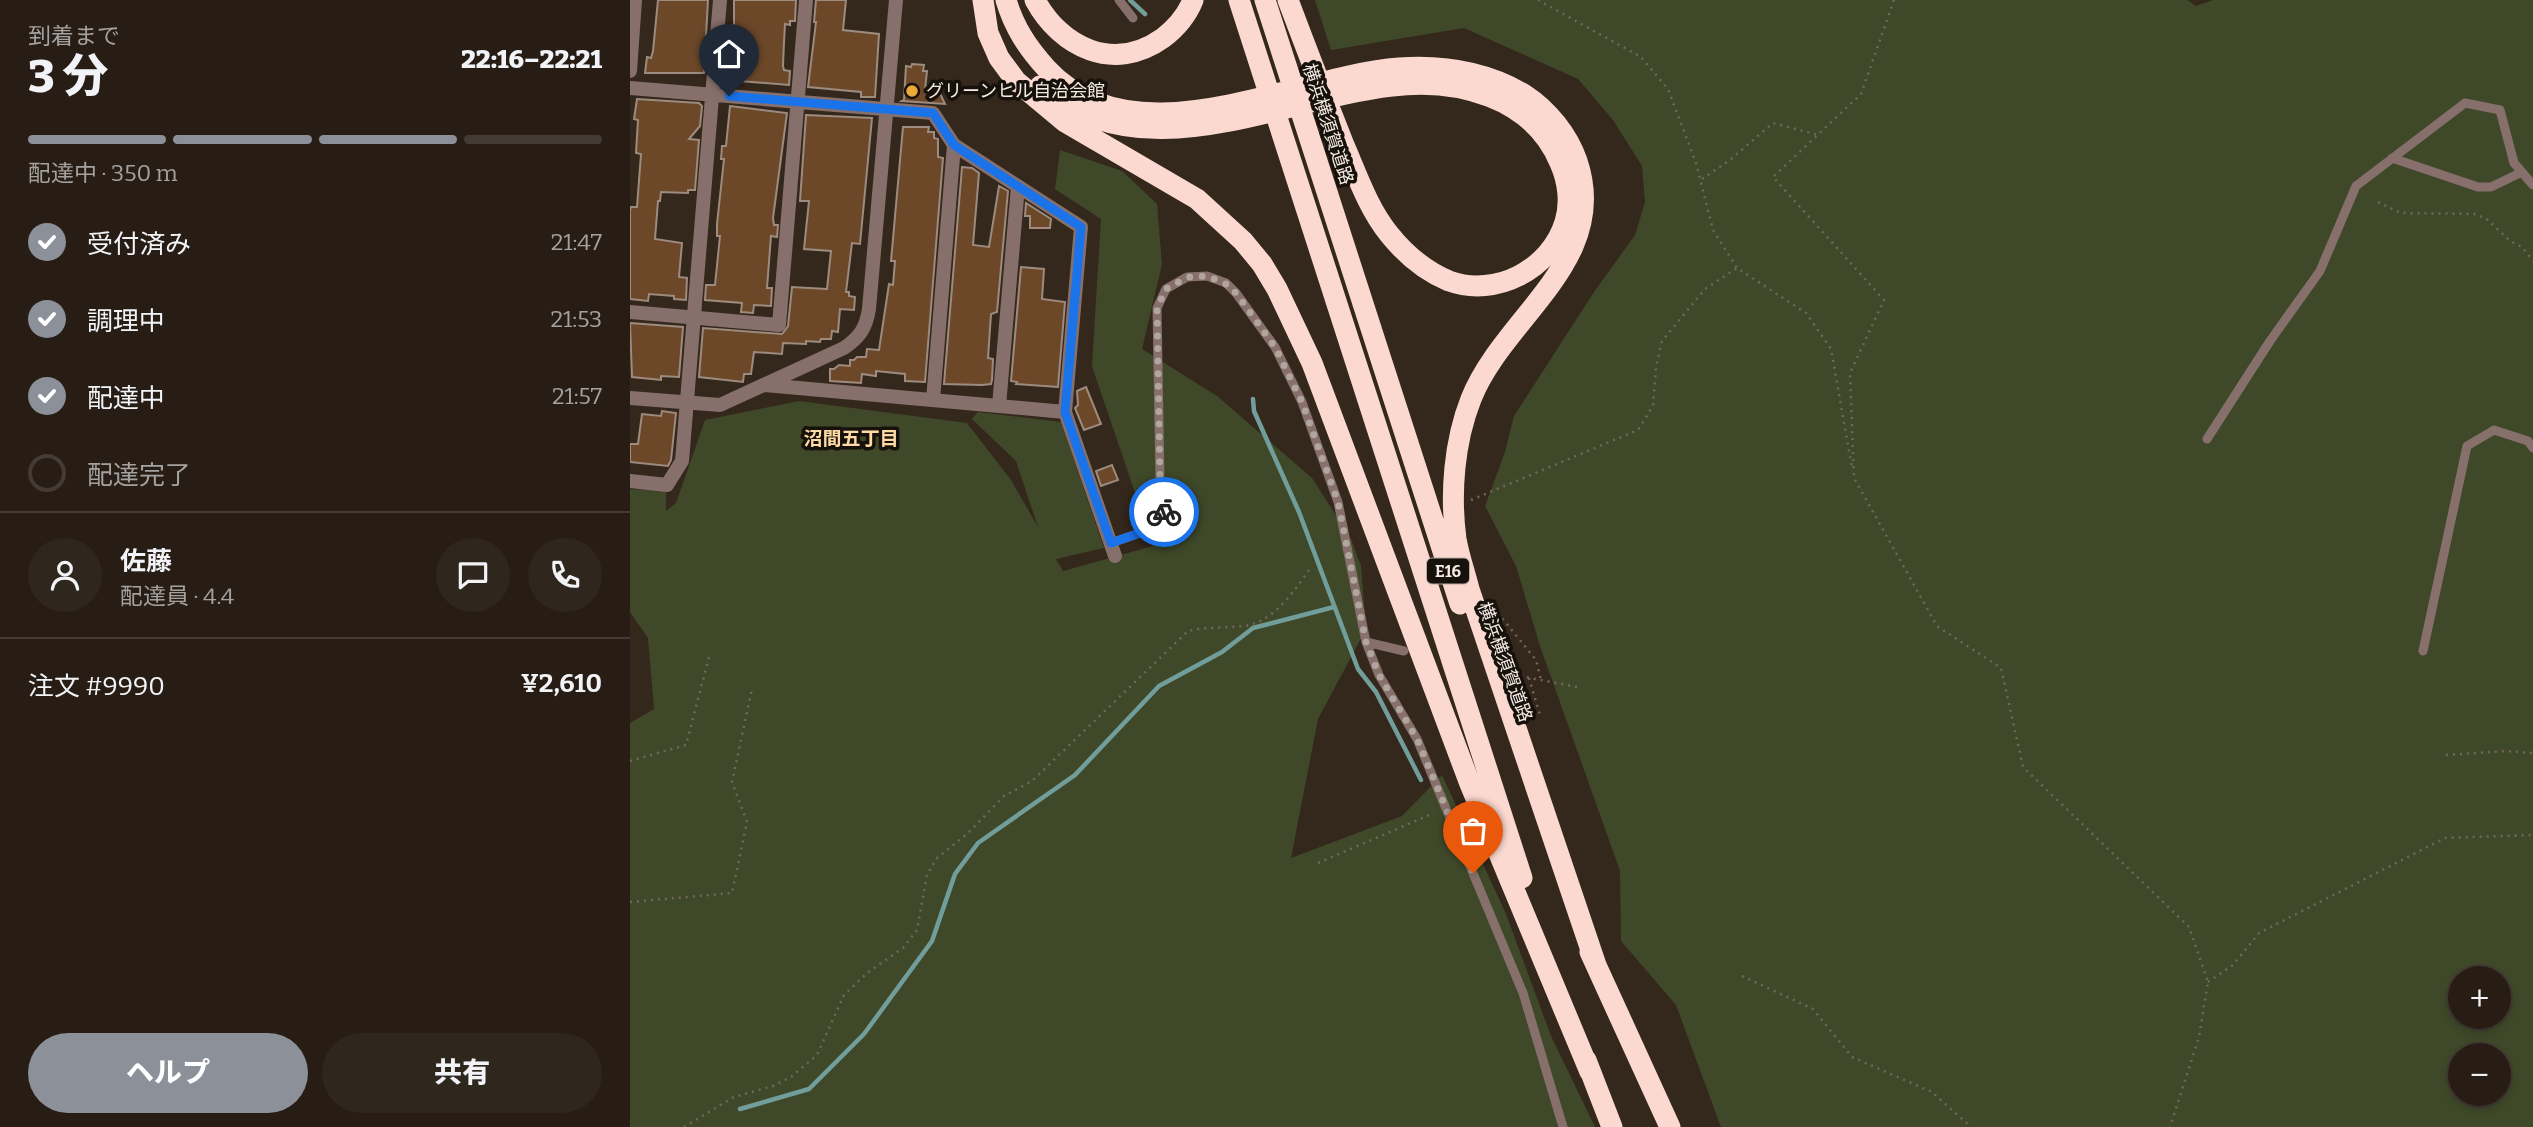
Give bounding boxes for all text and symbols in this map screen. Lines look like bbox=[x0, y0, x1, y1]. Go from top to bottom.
text: 到着まで bbox=[28, 22, 120, 50]
pin bbox=[699, 24, 759, 96]
icon: home bbox=[710, 35, 748, 73]
text: 22:16–22:21 bbox=[461, 44, 602, 75]
text: 3 分 bbox=[28, 49, 108, 104]
street label: 横浜横須賀道路 bbox=[1298, 61, 1358, 187]
place label: グリーンヒル自治会館 bbox=[926, 80, 1105, 102]
marker: グリーンヒル自治会館 bbox=[904, 83, 920, 99]
text: 配達中 · 350 m bbox=[28, 159, 178, 187]
icon: check bbox=[28, 223, 66, 261]
text: 21:47 bbox=[551, 228, 602, 256]
text: 受付済み bbox=[87, 229, 191, 260]
icon: check bbox=[28, 300, 66, 338]
text: 21:53 bbox=[550, 305, 602, 333]
text: 調理中 bbox=[87, 306, 165, 337]
icon: check bbox=[28, 377, 66, 415]
text: 21:57 bbox=[552, 382, 602, 410]
text: 配達中 bbox=[87, 383, 165, 414]
district label: 沼間五丁目 bbox=[803, 427, 899, 450]
text: 配達完了 bbox=[87, 460, 191, 491]
courier bbox=[1129, 477, 1199, 547]
icon: bike bbox=[1145, 493, 1183, 531]
button: person bbox=[28, 538, 102, 612]
button: chat bbox=[436, 538, 510, 612]
button: phone bbox=[528, 538, 602, 612]
text: 佐藤 bbox=[120, 546, 172, 577]
road number: E16 bbox=[1427, 558, 1469, 584]
text: 配達員 · 4.4 bbox=[120, 582, 234, 610]
street label: 横浜横須賀道路 bbox=[1473, 599, 1537, 725]
text: ¥2,610 bbox=[521, 668, 602, 699]
text: 注文 #9990 bbox=[28, 671, 165, 702]
pin bbox=[1443, 801, 1503, 873]
icon: bag bbox=[1454, 812, 1492, 850]
map controls bbox=[2448, 966, 2511, 1106]
button: + bbox=[2448, 966, 2511, 1029]
button: ヘルプ bbox=[28, 1033, 308, 1113]
button: 共有 bbox=[322, 1033, 602, 1113]
button: − bbox=[2448, 1043, 2511, 1106]

